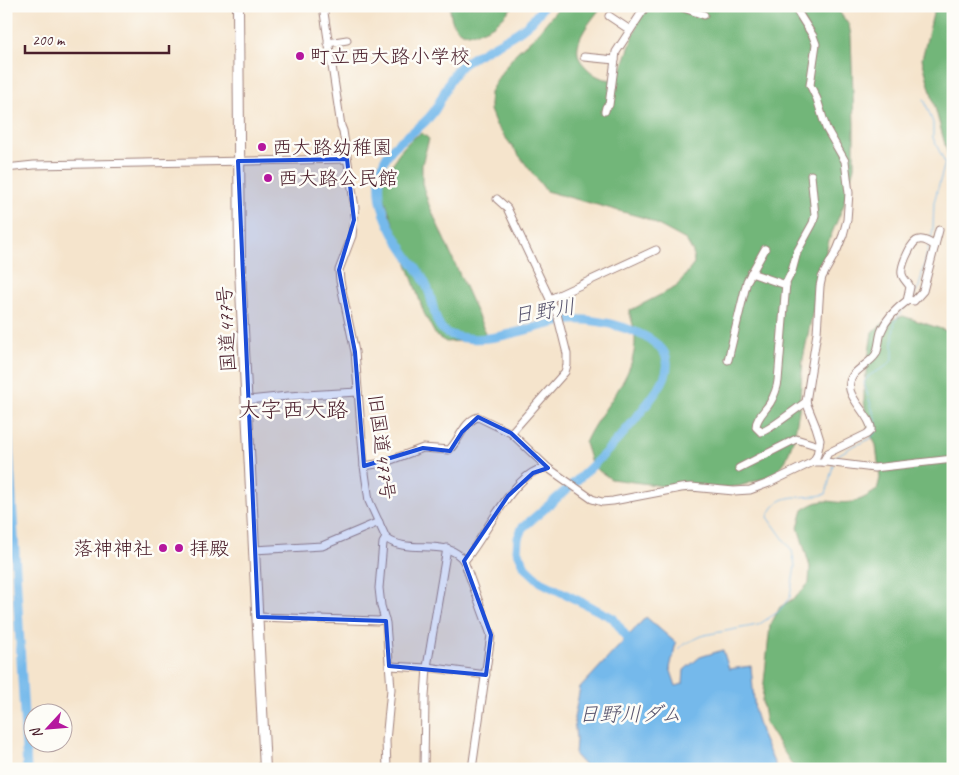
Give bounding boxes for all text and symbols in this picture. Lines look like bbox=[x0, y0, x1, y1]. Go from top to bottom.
scale bar bbox=[25, 22, 169, 54]
text: 200 m bbox=[32, 31, 66, 50]
place label: 町立西大路小学校 bbox=[310, 44, 470, 69]
marker: 町立西大路小学校 bbox=[294, 50, 306, 62]
place label: 西大路幼稚園 bbox=[272, 135, 392, 160]
marker: 西大路幼稚園 bbox=[256, 141, 268, 153]
place label: 西大路公民館 bbox=[278, 166, 398, 191]
marker: 西大路公民館 bbox=[262, 172, 274, 184]
street label: 国道477号 bbox=[212, 285, 241, 373]
water label: 日野川 bbox=[511, 293, 577, 329]
street label: 旧国道477号 bbox=[363, 392, 400, 502]
district label: 大字西大路 bbox=[238, 396, 348, 424]
place label: 落神神社 bbox=[73, 536, 153, 561]
place label: 拝殿 bbox=[189, 536, 229, 561]
marker: 落神神社 bbox=[157, 542, 169, 554]
marker: 拝殿 bbox=[173, 542, 185, 554]
water label: 日野川ダム bbox=[578, 701, 682, 727]
north arrow bbox=[22, 702, 72, 752]
text: N bbox=[26, 724, 46, 741]

